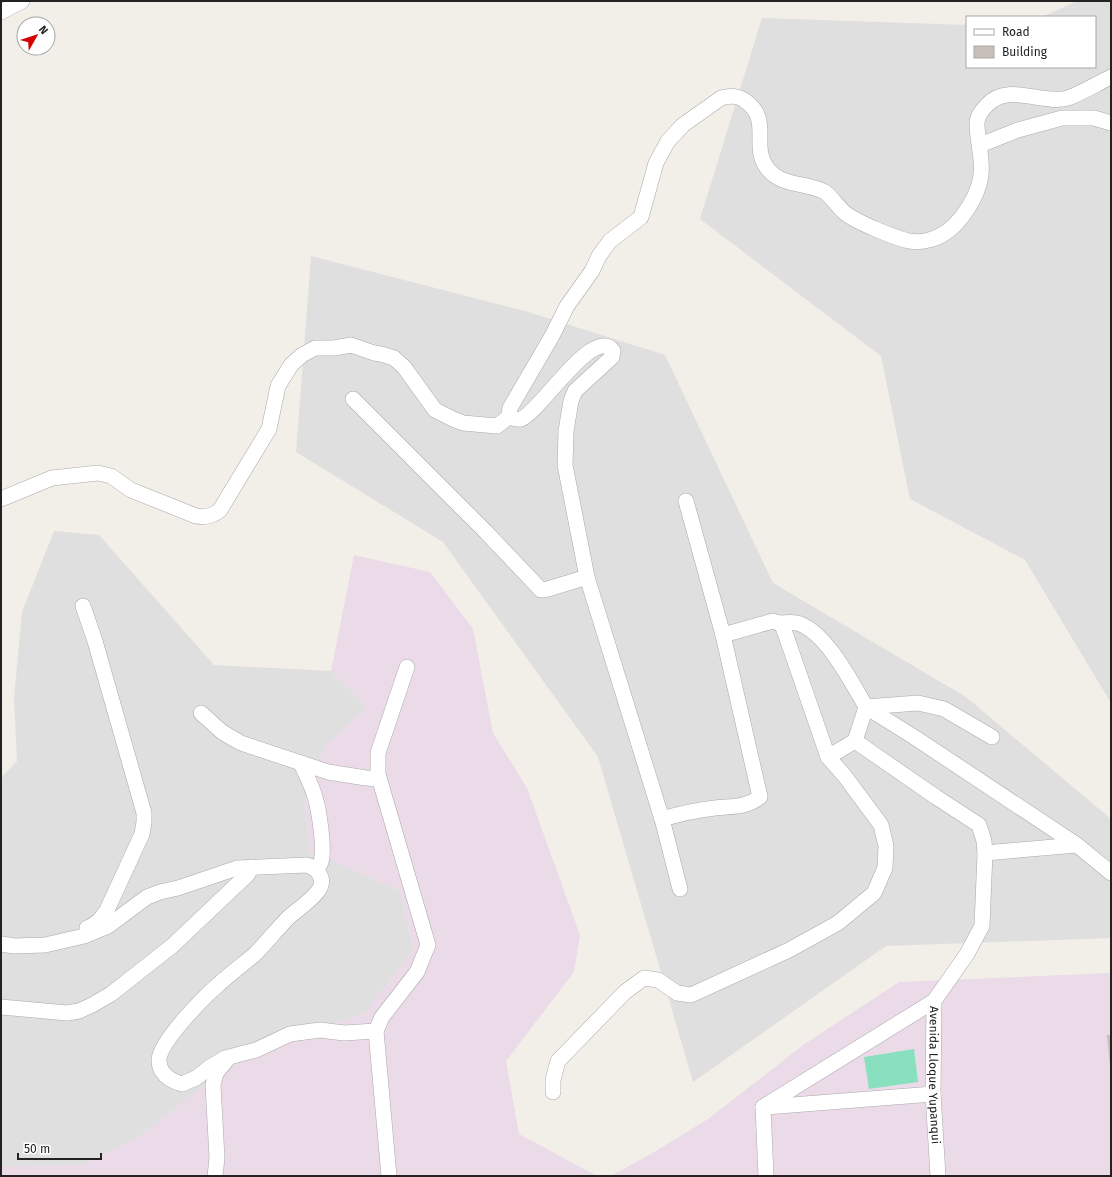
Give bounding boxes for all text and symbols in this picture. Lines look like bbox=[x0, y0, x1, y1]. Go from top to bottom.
north arrow bbox=[16, 16, 56, 56]
legend bbox=[966, 16, 1096, 68]
text: N bbox=[36, 23, 51, 37]
text: Road bbox=[1002, 25, 1030, 39]
text: Building bbox=[1002, 45, 1048, 59]
street label: Avenida Lloque Yupanqui bbox=[926, 1006, 943, 1144]
scale bar bbox=[18, 1135, 101, 1161]
text: 50 m bbox=[24, 1142, 50, 1156]

